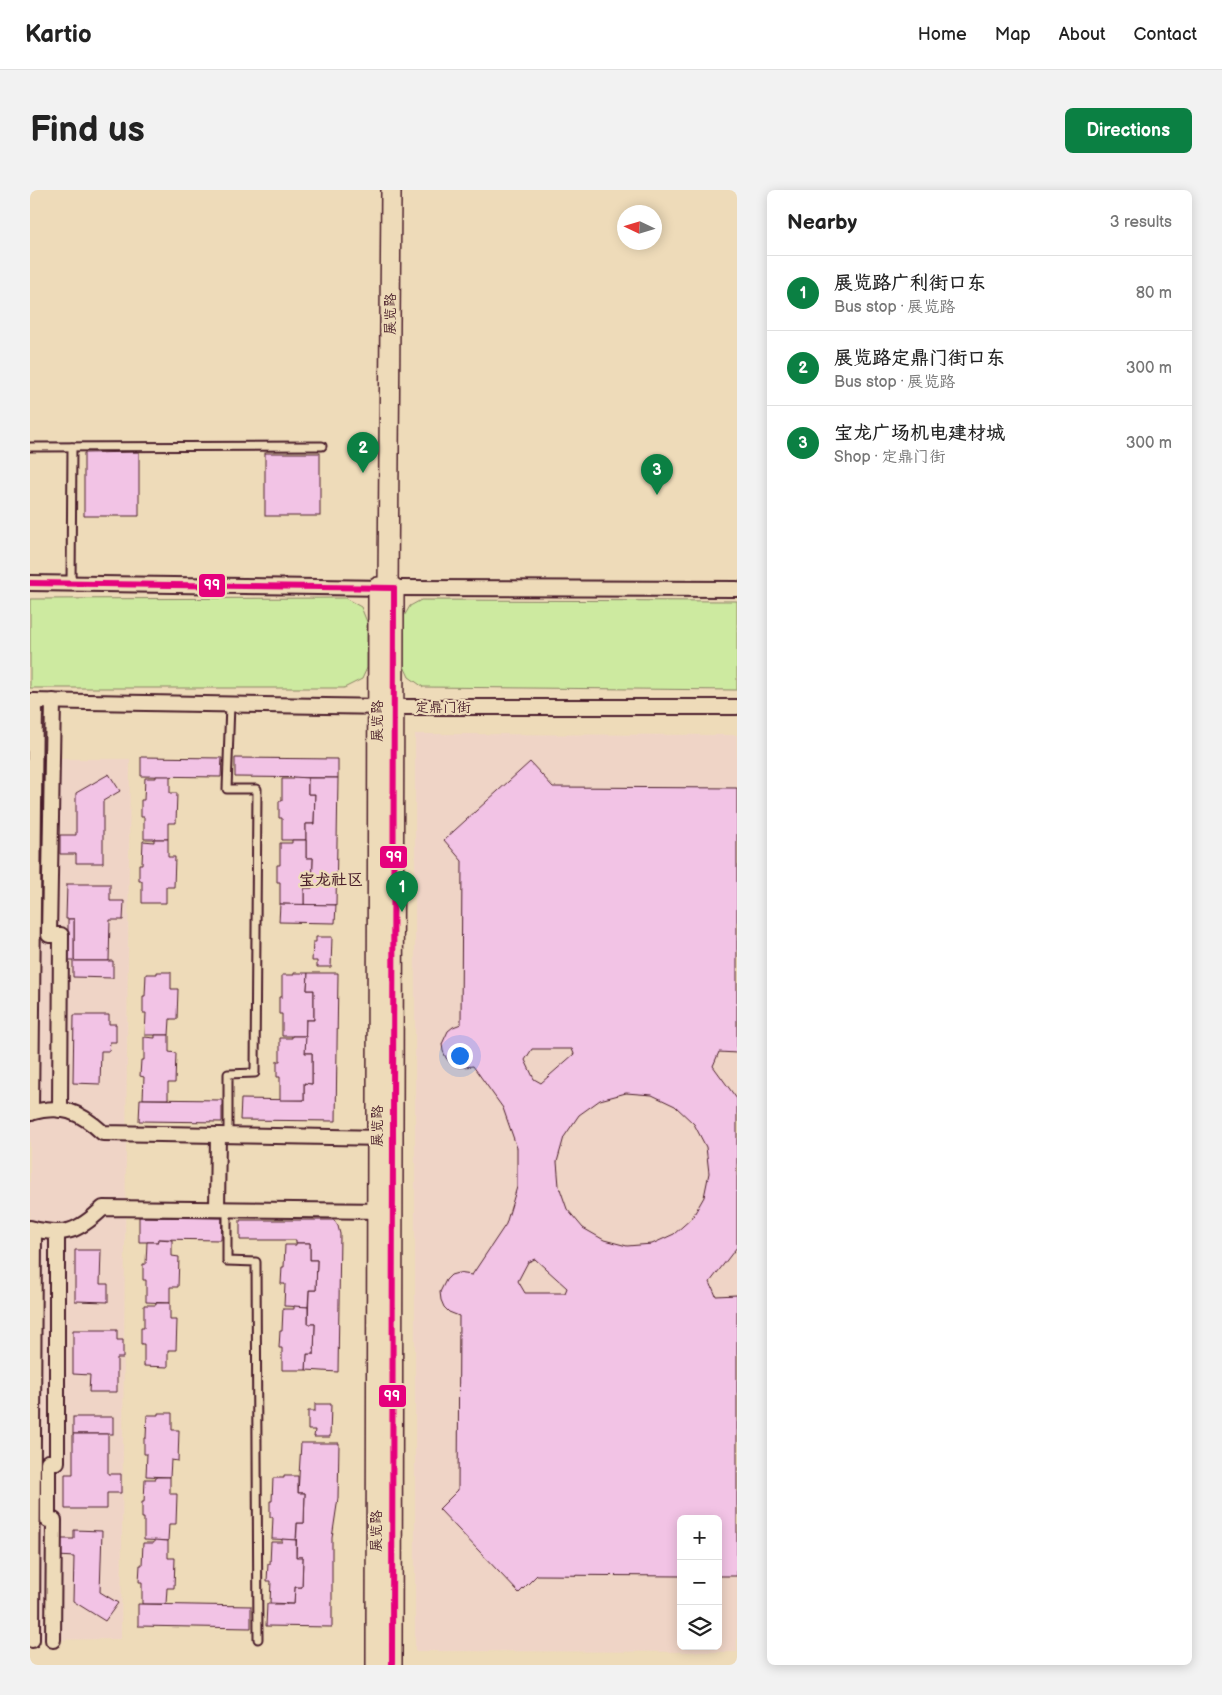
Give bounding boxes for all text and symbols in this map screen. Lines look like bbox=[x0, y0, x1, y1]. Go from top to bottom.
text: Kartio bbox=[25, 20, 92, 49]
text: Home bbox=[918, 24, 967, 45]
text: Map bbox=[995, 24, 1031, 45]
text: About bbox=[1059, 24, 1106, 45]
text: Contact bbox=[1134, 24, 1197, 45]
button: Directions bbox=[1065, 108, 1192, 153]
text: Find us bbox=[30, 109, 145, 152]
north arrow bbox=[617, 205, 662, 250]
text: Nearby bbox=[787, 210, 857, 235]
text: 3 results bbox=[1110, 213, 1172, 232]
text: 展览路广利街口东 bbox=[834, 272, 986, 295]
text: 1 bbox=[800, 284, 806, 303]
text: 80 m bbox=[1136, 284, 1172, 303]
street label: 展览路 bbox=[382, 293, 399, 335]
text: Bus stop · 展览路 bbox=[834, 298, 955, 317]
text: 展览路定鼎门街口东 bbox=[834, 347, 1005, 370]
text: 2 bbox=[798, 359, 808, 378]
text: 300 m bbox=[1126, 359, 1172, 378]
text: Bus stop · 展览路 bbox=[834, 373, 955, 392]
text: 宝龙广场机电建材城 bbox=[834, 422, 1005, 445]
pin: 2 bbox=[347, 432, 379, 473]
text: 3 bbox=[798, 434, 808, 453]
text: 300 m bbox=[1126, 434, 1172, 453]
text: Shop · 定鼎门街 bbox=[834, 448, 945, 467]
pin: 3 bbox=[641, 454, 673, 495]
line badge: 99 bbox=[198, 573, 226, 598]
text: 99 bbox=[204, 577, 220, 594]
street label: 定鼎门街 bbox=[415, 699, 471, 716]
street label: 展览路 bbox=[369, 700, 386, 742]
line badge: 99 bbox=[379, 845, 408, 869]
text: 99 bbox=[386, 849, 402, 866]
district label: 宝龙社区 bbox=[299, 871, 363, 890]
pin: 1 bbox=[386, 871, 418, 912]
your location bbox=[447, 1043, 473, 1069]
street label: 展览路 bbox=[369, 1105, 386, 1147]
line badge: 99 bbox=[378, 1384, 407, 1408]
text: 99 bbox=[384, 1388, 400, 1405]
street label: 展览路 bbox=[368, 1510, 385, 1552]
map controls bbox=[677, 1515, 722, 1650]
button: + bbox=[677, 1515, 722, 1560]
button: − bbox=[677, 1560, 722, 1605]
button: layers bbox=[677, 1605, 722, 1650]

